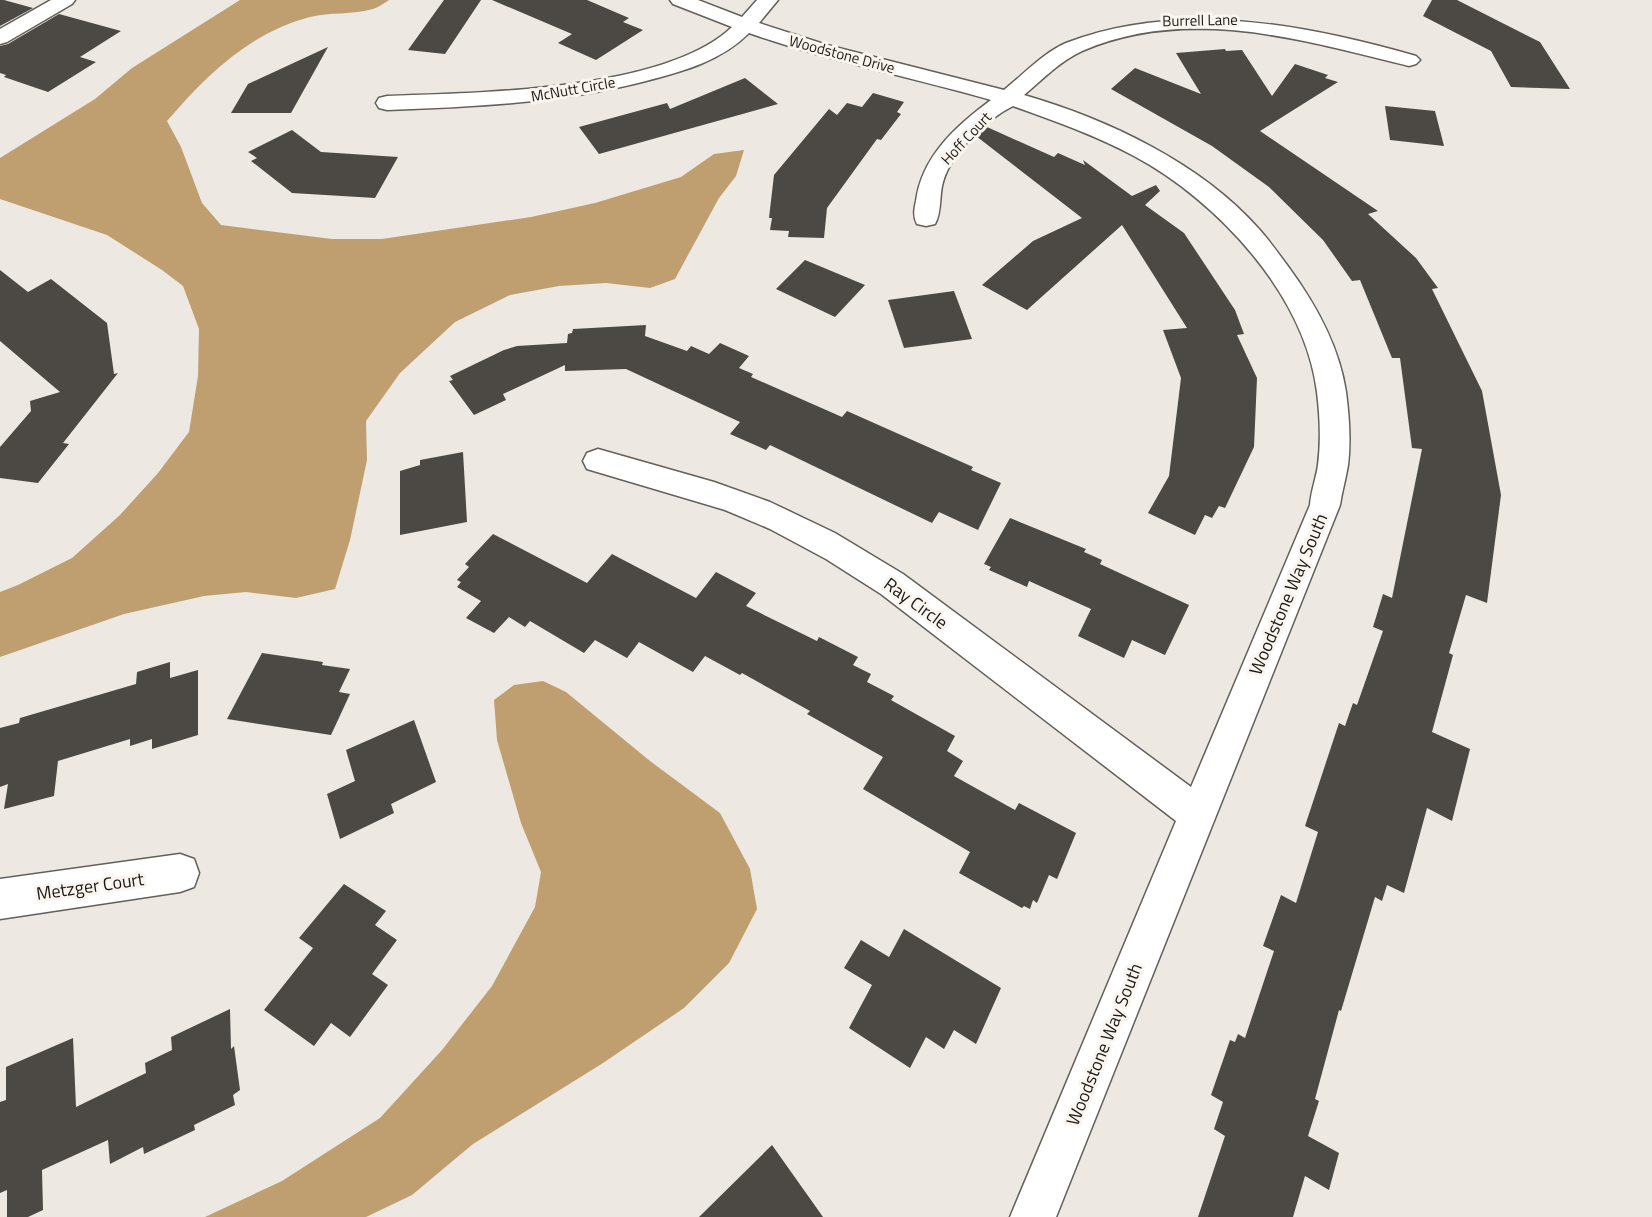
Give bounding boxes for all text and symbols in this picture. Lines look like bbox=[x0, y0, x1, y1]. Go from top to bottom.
street label: Burrell Lane bbox=[1162, 8, 1238, 32]
street label: Woodstone Drive bbox=[787, 29, 897, 79]
street label: McNutt Circle bbox=[529, 70, 617, 108]
street label: Hoff Court bbox=[935, 106, 997, 170]
street label: Woodstone Way South bbox=[1242, 509, 1334, 679]
street label: Ray Circle bbox=[878, 570, 954, 636]
street label: Metzger Court bbox=[34, 865, 146, 907]
street label: Woodstone Way South bbox=[1059, 959, 1149, 1129]

